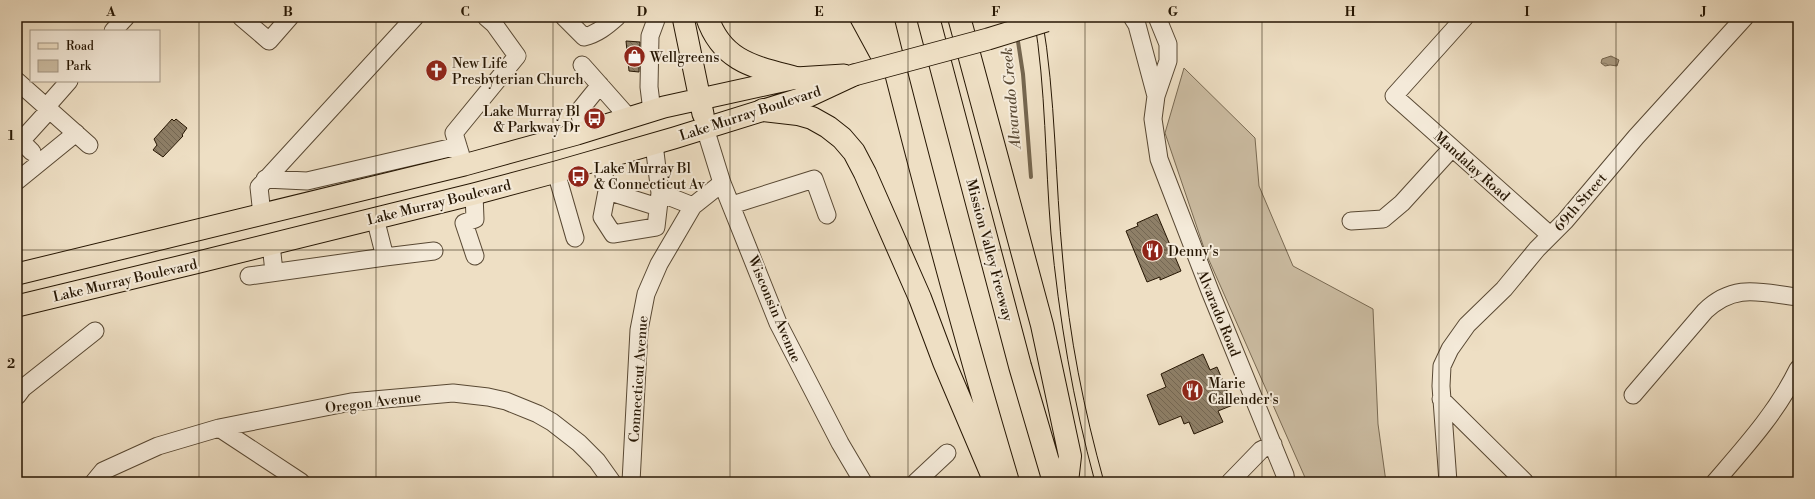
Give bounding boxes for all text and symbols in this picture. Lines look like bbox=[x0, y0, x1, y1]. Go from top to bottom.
text: A bbox=[105, 4, 116, 20]
text: B bbox=[283, 4, 293, 20]
text: C bbox=[460, 4, 470, 20]
text: D bbox=[637, 4, 647, 20]
text: E bbox=[814, 4, 824, 20]
text: F bbox=[991, 4, 1001, 20]
text: G bbox=[1168, 4, 1179, 20]
text: H bbox=[1345, 4, 1356, 20]
text: I bbox=[1524, 4, 1530, 20]
text: J bbox=[1699, 4, 1707, 20]
legend bbox=[30, 30, 160, 82]
text: Road bbox=[66, 39, 94, 54]
shop icon: Wellgreens bbox=[622, 44, 648, 70]
water label: Alvarado Creek bbox=[998, 47, 1026, 151]
place label: Wellgreens bbox=[649, 49, 719, 67]
place label: New Life Presbyterian Church bbox=[452, 55, 584, 89]
church icon: New Life Presbyterian Church bbox=[423, 58, 449, 84]
text: Park bbox=[66, 59, 92, 74]
street label: Lake Murray Boulevard bbox=[677, 83, 823, 145]
place label: Lake Murray Bl & Parkway Dr bbox=[483, 103, 580, 137]
bus stop icon: Lake Murray Bl & Parkway Dr bbox=[582, 106, 608, 132]
text: 1 bbox=[8, 128, 15, 144]
street label: Mandalay Road bbox=[1430, 128, 1513, 206]
place label: Lake Murray Bl & Connecticut Av bbox=[594, 160, 706, 194]
bus stop icon: Lake Murray Bl & Connecticut Av bbox=[565, 163, 591, 189]
street label: 69th Street bbox=[1551, 170, 1611, 235]
street label: Lake Murray Boulevard bbox=[365, 176, 513, 230]
street label: Mission Valley Freeway bbox=[961, 177, 1017, 324]
restaurant icon: Denny's bbox=[1140, 238, 1166, 264]
place label: Denny's bbox=[1168, 243, 1219, 261]
street label: Wisconsin Avenue bbox=[743, 252, 805, 366]
street label: Lake Murray Boulevard bbox=[51, 256, 199, 306]
street label: Alvarado Road bbox=[1192, 266, 1244, 359]
street label: Connecticut Avenue bbox=[626, 315, 652, 443]
text: 2 bbox=[7, 356, 15, 372]
place label: Marie Callender's bbox=[1208, 375, 1279, 409]
restaurant icon: Marie Callender's bbox=[1179, 378, 1205, 404]
street label: Oregon Avenue bbox=[324, 388, 422, 418]

